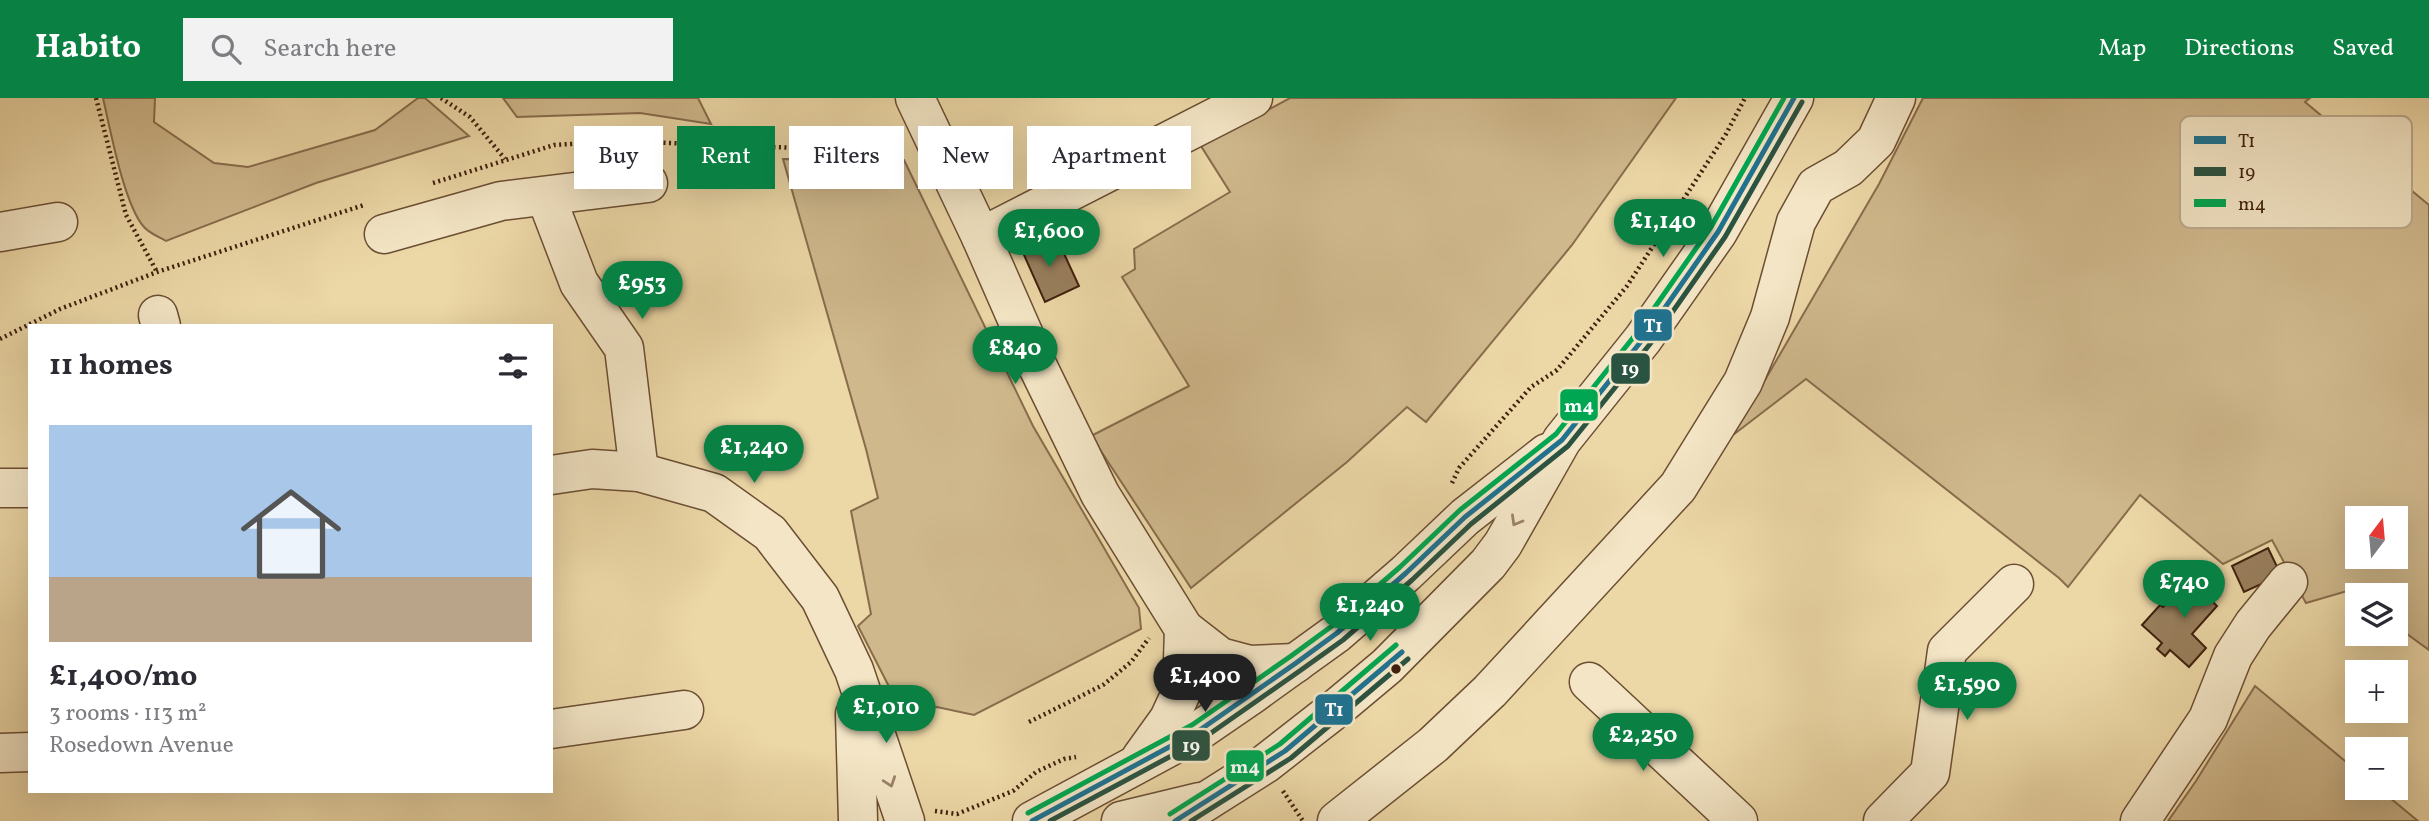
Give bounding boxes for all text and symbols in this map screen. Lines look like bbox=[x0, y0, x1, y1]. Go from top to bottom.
search box bbox=[183, 18, 673, 81]
text: Habito bbox=[35, 26, 141, 72]
icon: search bbox=[207, 30, 245, 68]
text: Search here bbox=[263, 31, 396, 67]
text: Map bbox=[2098, 32, 2146, 66]
text: Directions bbox=[2184, 32, 2294, 66]
text: Saved bbox=[2332, 32, 2394, 66]
legend bbox=[2180, 116, 2412, 228]
chip: Buy bbox=[574, 126, 663, 189]
chip: Rent bbox=[677, 126, 775, 189]
chip: Filters bbox=[789, 126, 904, 189]
chip: New bbox=[918, 126, 1013, 189]
chip: Apartment bbox=[1027, 126, 1191, 189]
text: T1 bbox=[2238, 129, 2255, 155]
text: 19 bbox=[2238, 160, 2255, 186]
text: m4 bbox=[2238, 192, 2266, 218]
pin: £1,140 bbox=[1606, 200, 1720, 259]
text: £1,140 bbox=[1630, 206, 1696, 238]
pin: £1,600 bbox=[992, 209, 1106, 269]
text: £1,600 bbox=[1014, 216, 1084, 248]
pin: £953 bbox=[601, 262, 683, 321]
text: £953 bbox=[618, 268, 666, 300]
line badge: T1 bbox=[1633, 308, 1673, 342]
text: T1 bbox=[1643, 314, 1663, 340]
pin: £840 bbox=[974, 327, 1056, 386]
text: £840 bbox=[989, 333, 1041, 365]
text: 11 homes bbox=[49, 345, 173, 387]
icon: filters bbox=[494, 347, 532, 385]
line badge: 19 bbox=[1610, 352, 1651, 385]
text: 19 bbox=[1621, 357, 1639, 383]
line badge: m4 bbox=[1559, 388, 1599, 422]
text: m4 bbox=[1564, 394, 1594, 420]
pin: £1,240 bbox=[697, 426, 811, 485]
text: £1,240 bbox=[720, 432, 788, 464]
icon: home bbox=[228, 471, 354, 597]
north arrow bbox=[2345, 506, 2408, 569]
map controls bbox=[2345, 506, 2408, 800]
one-way arrow bbox=[1511, 514, 1524, 526]
pin: £740 bbox=[2143, 560, 2225, 620]
text: £740 bbox=[2159, 567, 2209, 599]
button: layers bbox=[2345, 583, 2408, 646]
pin: £1,240 bbox=[1313, 584, 1427, 643]
text: £1,240 bbox=[1336, 590, 1404, 622]
pin: £1,400 bbox=[1148, 654, 1262, 714]
text: £1,400/mo bbox=[49, 656, 197, 698]
button: + bbox=[2345, 660, 2408, 723]
text: £1,400 bbox=[1169, 661, 1241, 693]
unlabelled marker bbox=[1389, 662, 1403, 676]
pin: £1,590 bbox=[1910, 662, 2024, 722]
text: £1,590 bbox=[1934, 669, 2000, 701]
pin: £1,010 bbox=[829, 686, 943, 745]
text: £1,010 bbox=[853, 692, 919, 724]
line badge: T1 bbox=[1314, 693, 1354, 726]
text: 3 rooms · 113 m² bbox=[49, 698, 207, 730]
text: T1 bbox=[1324, 698, 1344, 724]
pin: £2,250 bbox=[1586, 714, 1700, 773]
text: £2,250 bbox=[1609, 720, 1677, 752]
line badge: 19 bbox=[1171, 729, 1211, 762]
text: Rosedown Avenue bbox=[49, 730, 234, 762]
text: 19 bbox=[1182, 734, 1200, 760]
button: − bbox=[2345, 737, 2408, 800]
line badge: m4 bbox=[1225, 749, 1265, 783]
text: m4 bbox=[1230, 755, 1260, 781]
one-way arrow bbox=[882, 775, 896, 787]

